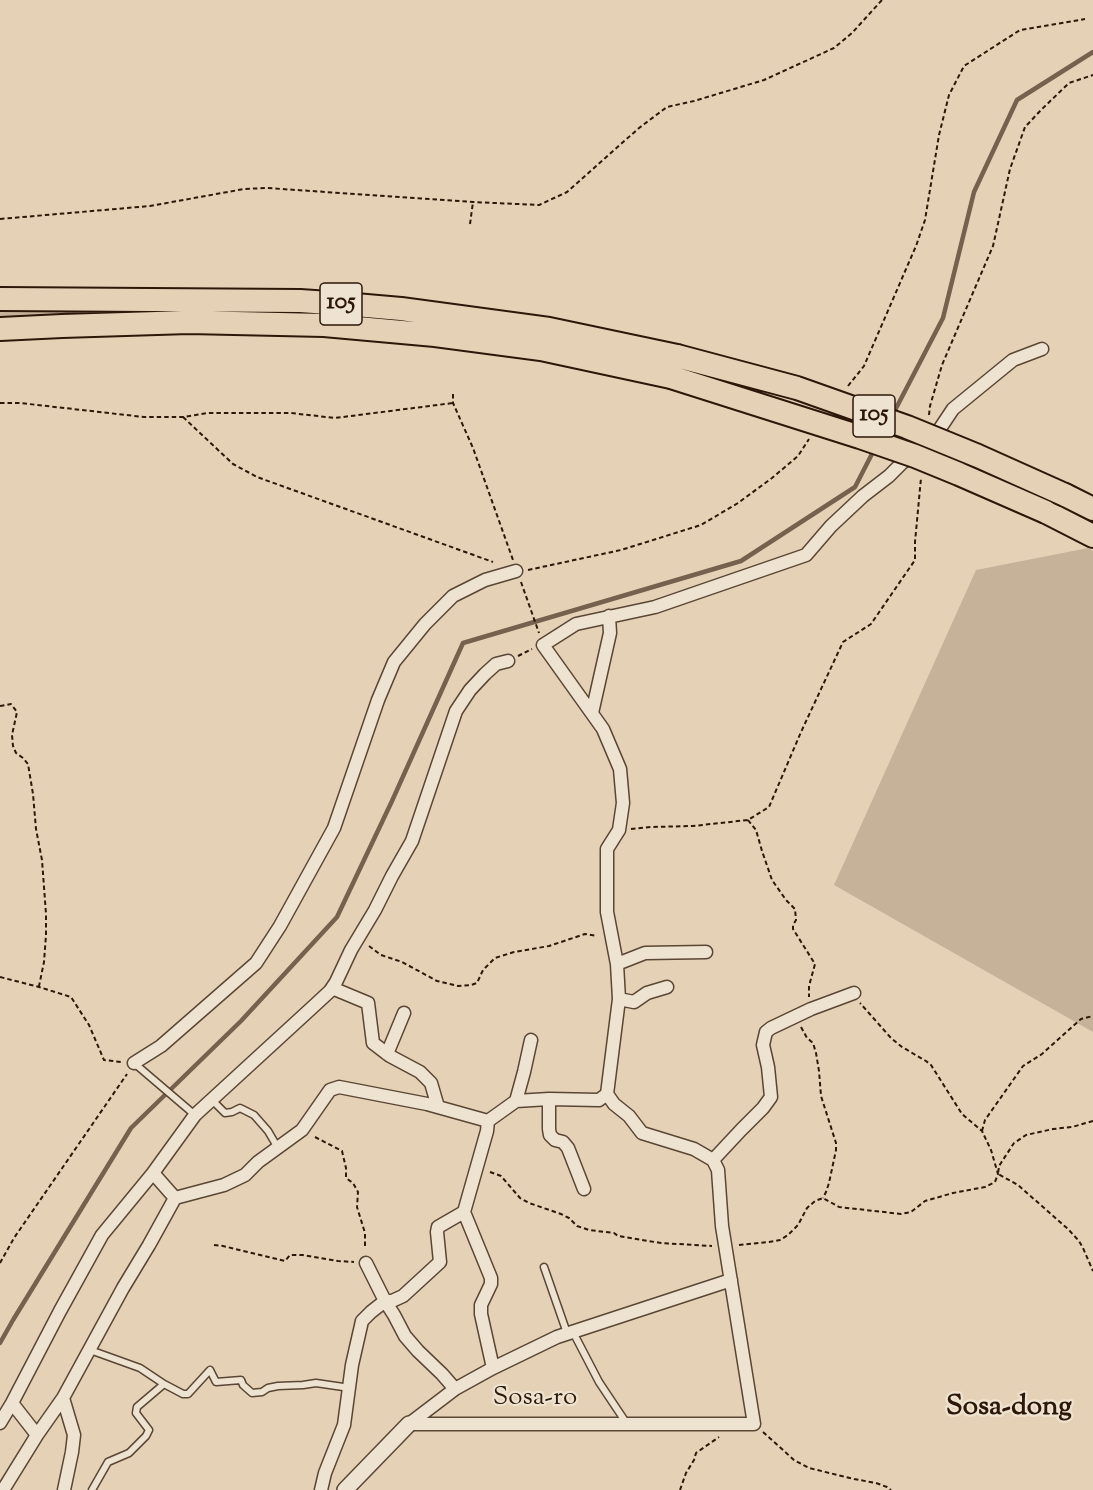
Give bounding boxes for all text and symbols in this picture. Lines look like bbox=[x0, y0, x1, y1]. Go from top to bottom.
road number: 105 bbox=[320, 283, 362, 325]
road number: 105 bbox=[853, 395, 895, 437]
street label: Sosa-ro bbox=[493, 1384, 577, 1416]
district label: Sosa-dong bbox=[946, 1392, 1072, 1426]

